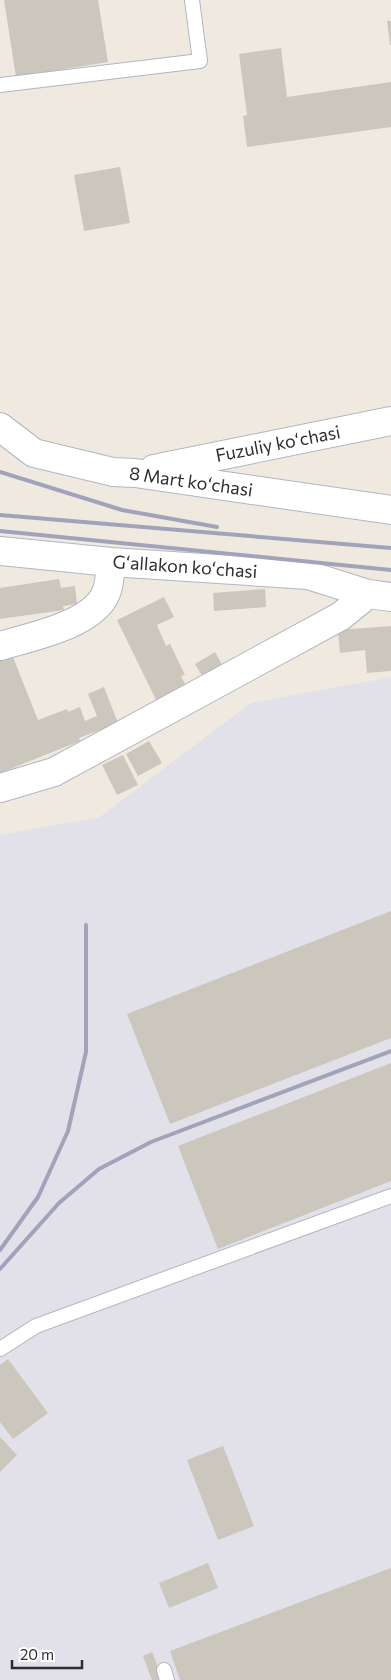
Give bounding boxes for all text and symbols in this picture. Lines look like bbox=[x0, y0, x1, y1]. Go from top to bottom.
street label: Fuzuliy koʻchasi bbox=[213, 420, 342, 466]
street label: 8 Mart koʻchasi bbox=[128, 461, 254, 501]
street label: Gʻallakon koʻchasi bbox=[112, 550, 258, 582]
scale bar bbox=[12, 1638, 82, 1670]
text: 20 m bbox=[20, 1645, 54, 1663]

